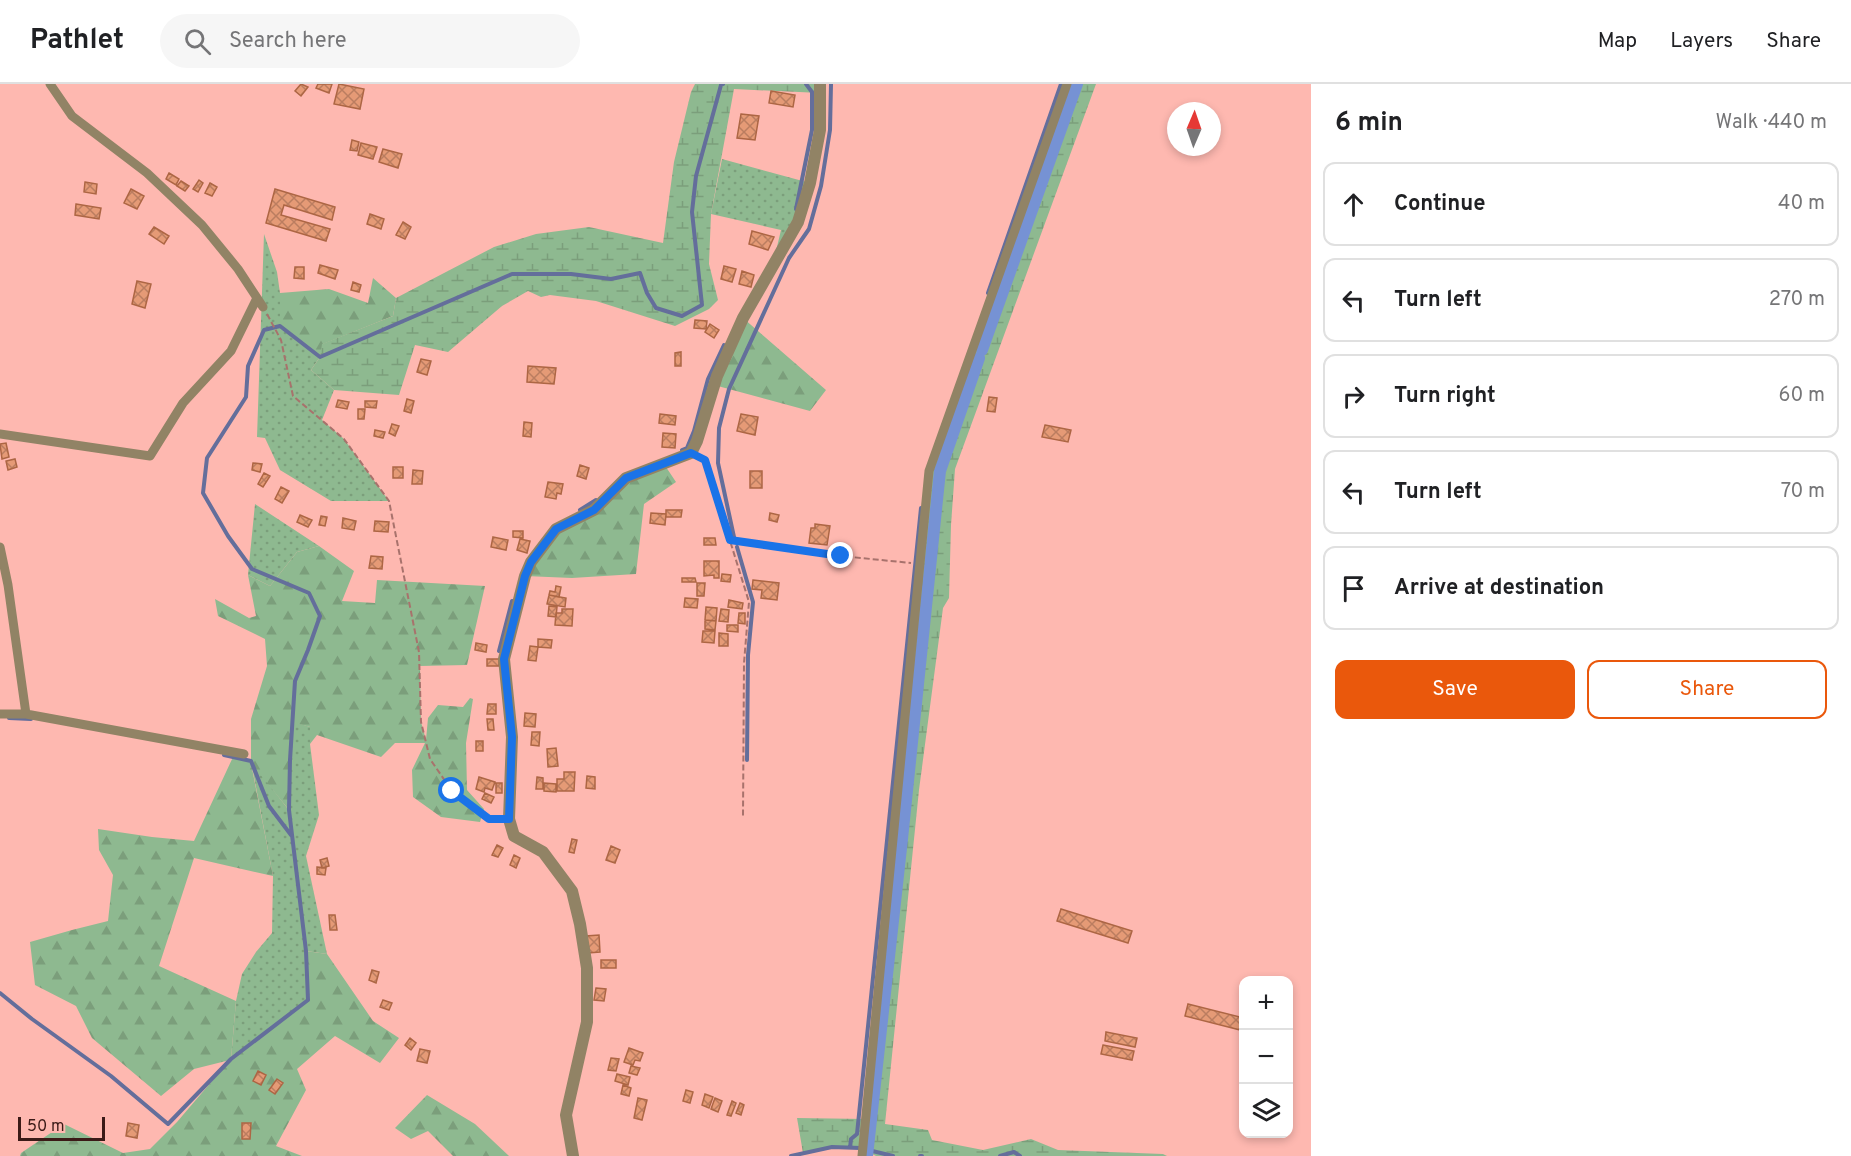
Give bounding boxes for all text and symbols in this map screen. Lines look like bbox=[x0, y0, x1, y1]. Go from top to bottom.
search box bbox=[160, 14, 580, 68]
text: Pathlet bbox=[30, 23, 124, 59]
icon: search bbox=[181, 25, 214, 58]
text: Search here bbox=[229, 28, 347, 55]
text: Map bbox=[1598, 28, 1637, 55]
text: Layers bbox=[1670, 28, 1733, 55]
text: Share bbox=[1766, 28, 1821, 55]
north arrow bbox=[1167, 102, 1221, 156]
text: 6 min bbox=[1335, 107, 1403, 140]
text: Walk · 440 m bbox=[1716, 110, 1827, 136]
icon: ahead bbox=[1337, 188, 1370, 221]
text: Continue bbox=[1394, 191, 1485, 218]
text: 40 m bbox=[1778, 191, 1825, 217]
icon: left bbox=[1337, 284, 1370, 317]
text: Turn left bbox=[1394, 287, 1482, 314]
text: 270 m bbox=[1769, 287, 1825, 313]
icon: right bbox=[1337, 380, 1370, 413]
text: Turn right bbox=[1394, 383, 1496, 410]
text: 60 m bbox=[1779, 383, 1825, 409]
icon: left bbox=[1337, 476, 1370, 509]
text: Turn left bbox=[1394, 479, 1482, 506]
text: 70 m bbox=[1781, 479, 1825, 505]
route end bbox=[827, 542, 853, 568]
icon: arrive bbox=[1337, 572, 1370, 605]
text: Arrive at destination bbox=[1394, 575, 1604, 602]
button: Save bbox=[1335, 660, 1575, 719]
button: Share bbox=[1587, 660, 1827, 719]
route start bbox=[438, 777, 464, 803]
map controls bbox=[1239, 976, 1293, 1138]
button: + bbox=[1239, 976, 1293, 1030]
button: − bbox=[1239, 1030, 1293, 1084]
button: layers bbox=[1239, 1084, 1293, 1138]
scale bar bbox=[18, 1114, 105, 1142]
text: 50 m bbox=[27, 1117, 65, 1137]

